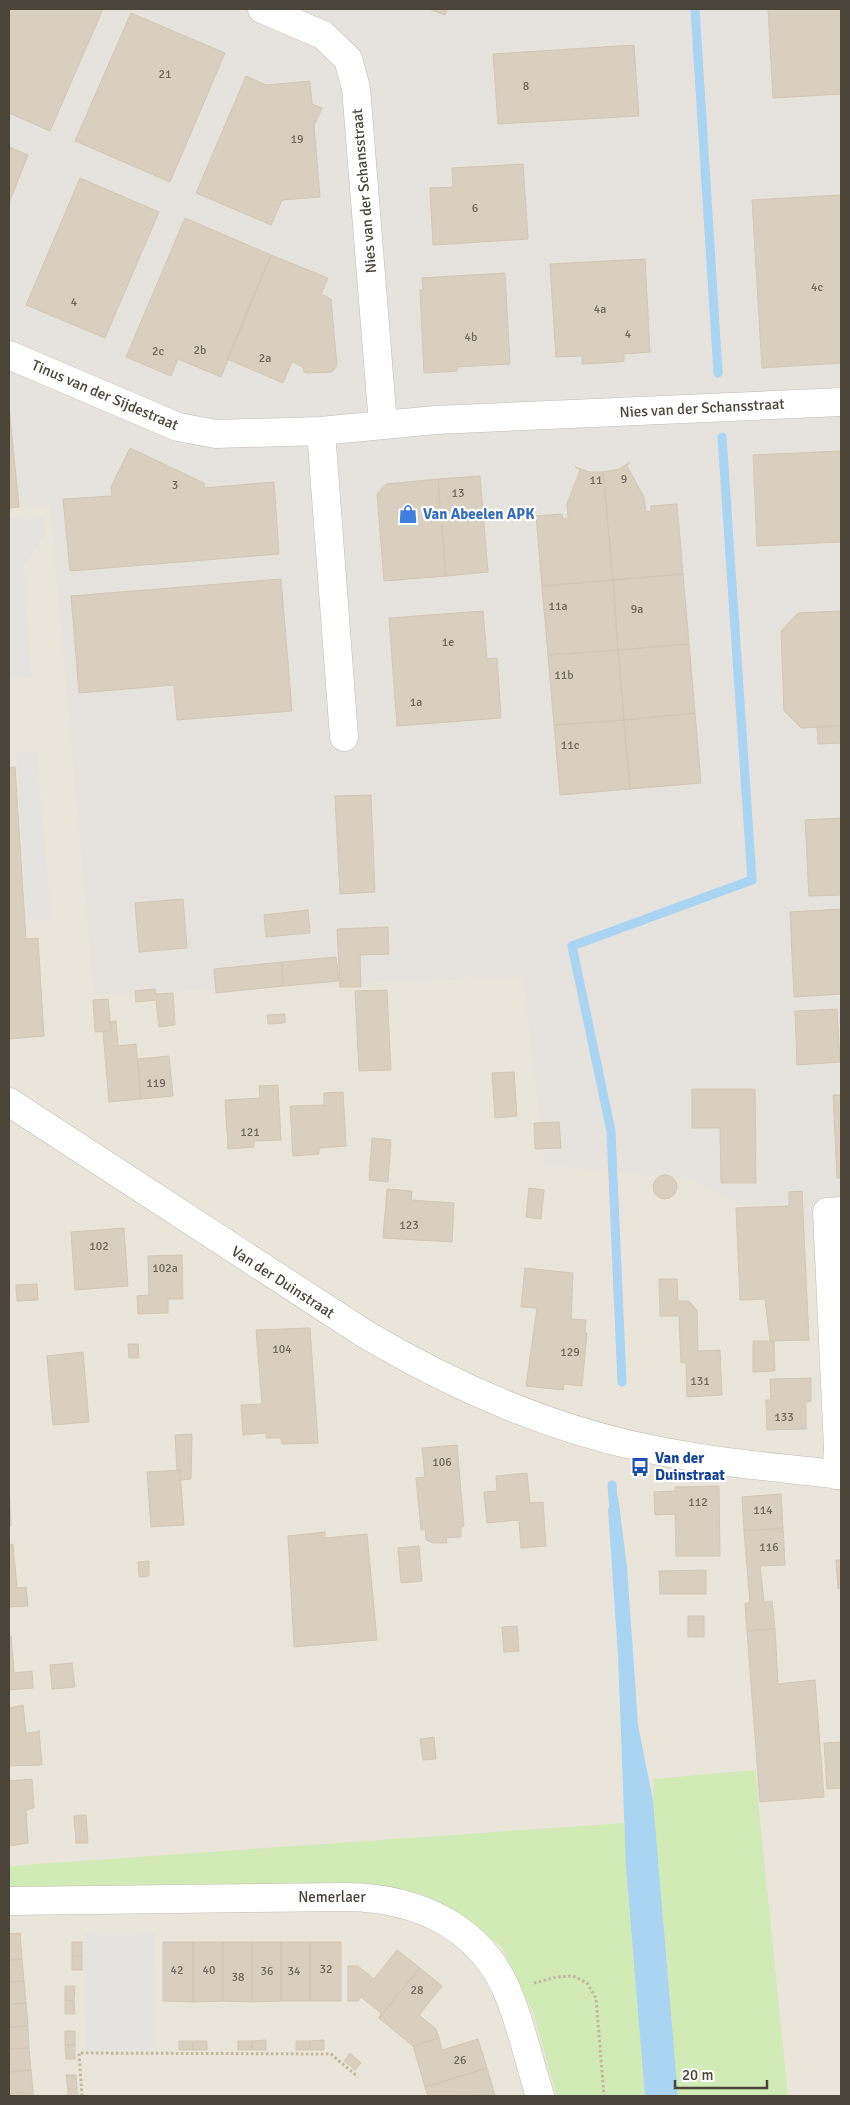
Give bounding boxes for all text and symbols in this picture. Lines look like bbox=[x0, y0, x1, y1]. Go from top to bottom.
house number: 21 bbox=[159, 67, 171, 82]
house number: 8 bbox=[523, 79, 529, 94]
street label: Nies van der Schansstraat bbox=[348, 108, 380, 274]
house number: 19 bbox=[291, 132, 303, 147]
house number: 6 bbox=[472, 201, 478, 216]
house number: 4c bbox=[811, 280, 823, 295]
house number: 4 bbox=[71, 295, 78, 310]
house number: 4a bbox=[594, 302, 606, 317]
house number: 4 bbox=[625, 327, 632, 342]
house number: 4b bbox=[465, 330, 477, 345]
house number: 2b bbox=[194, 343, 206, 358]
house number: 2c bbox=[152, 344, 164, 359]
house number: 2a bbox=[259, 351, 271, 366]
street label: Tinus van der Sijdestraat bbox=[29, 356, 181, 434]
street label: Nies van der Schansstraat bbox=[619, 395, 785, 421]
house number: 9 bbox=[621, 472, 627, 487]
house number: 11 bbox=[590, 473, 602, 488]
house number: 3 bbox=[172, 478, 178, 493]
house number: 13 bbox=[452, 486, 464, 501]
shop icon: Van Abeelen APK bbox=[397, 503, 419, 525]
place label: Van Abeelen APK bbox=[423, 505, 535, 523]
house number: 11a bbox=[548, 599, 568, 614]
house number: 9a bbox=[631, 602, 643, 617]
house number: 1e bbox=[442, 635, 454, 650]
house number: 11b bbox=[554, 668, 574, 683]
house number: 1a bbox=[410, 695, 422, 710]
house number: 11c bbox=[561, 738, 580, 753]
house number: 119 bbox=[146, 1076, 166, 1091]
house number: 121 bbox=[240, 1125, 260, 1140]
house number: 123 bbox=[399, 1218, 419, 1233]
house number: 102 bbox=[89, 1239, 109, 1254]
street label: Van der Duinstraat bbox=[228, 1242, 338, 1322]
house number: 102a bbox=[152, 1261, 178, 1276]
house number: 104 bbox=[272, 1342, 292, 1357]
house number: 129 bbox=[560, 1345, 580, 1360]
house number: 131 bbox=[690, 1374, 710, 1389]
house number: 133 bbox=[774, 1410, 794, 1425]
place label: Van der Duinstraat bbox=[655, 1449, 725, 1484]
house number: 106 bbox=[432, 1455, 452, 1470]
bus stop icon: Van der Duinstraat bbox=[629, 1456, 651, 1478]
house number: 112 bbox=[688, 1495, 708, 1510]
house number: 114 bbox=[753, 1503, 773, 1518]
house number: 116 bbox=[759, 1540, 779, 1555]
street label: Nemerlaer bbox=[298, 1888, 366, 1906]
house number: 32 bbox=[320, 1962, 332, 1977]
house number: 42 bbox=[171, 1963, 183, 1978]
house number: 40 bbox=[203, 1963, 215, 1978]
house number: 36 bbox=[261, 1964, 273, 1979]
house number: 34 bbox=[288, 1964, 301, 1979]
house number: 38 bbox=[232, 1970, 244, 1985]
house number: 28 bbox=[411, 1983, 423, 1998]
house number: 26 bbox=[454, 2053, 466, 2068]
scale bar bbox=[675, 2058, 768, 2090]
text: 20 m bbox=[682, 2066, 713, 2084]

